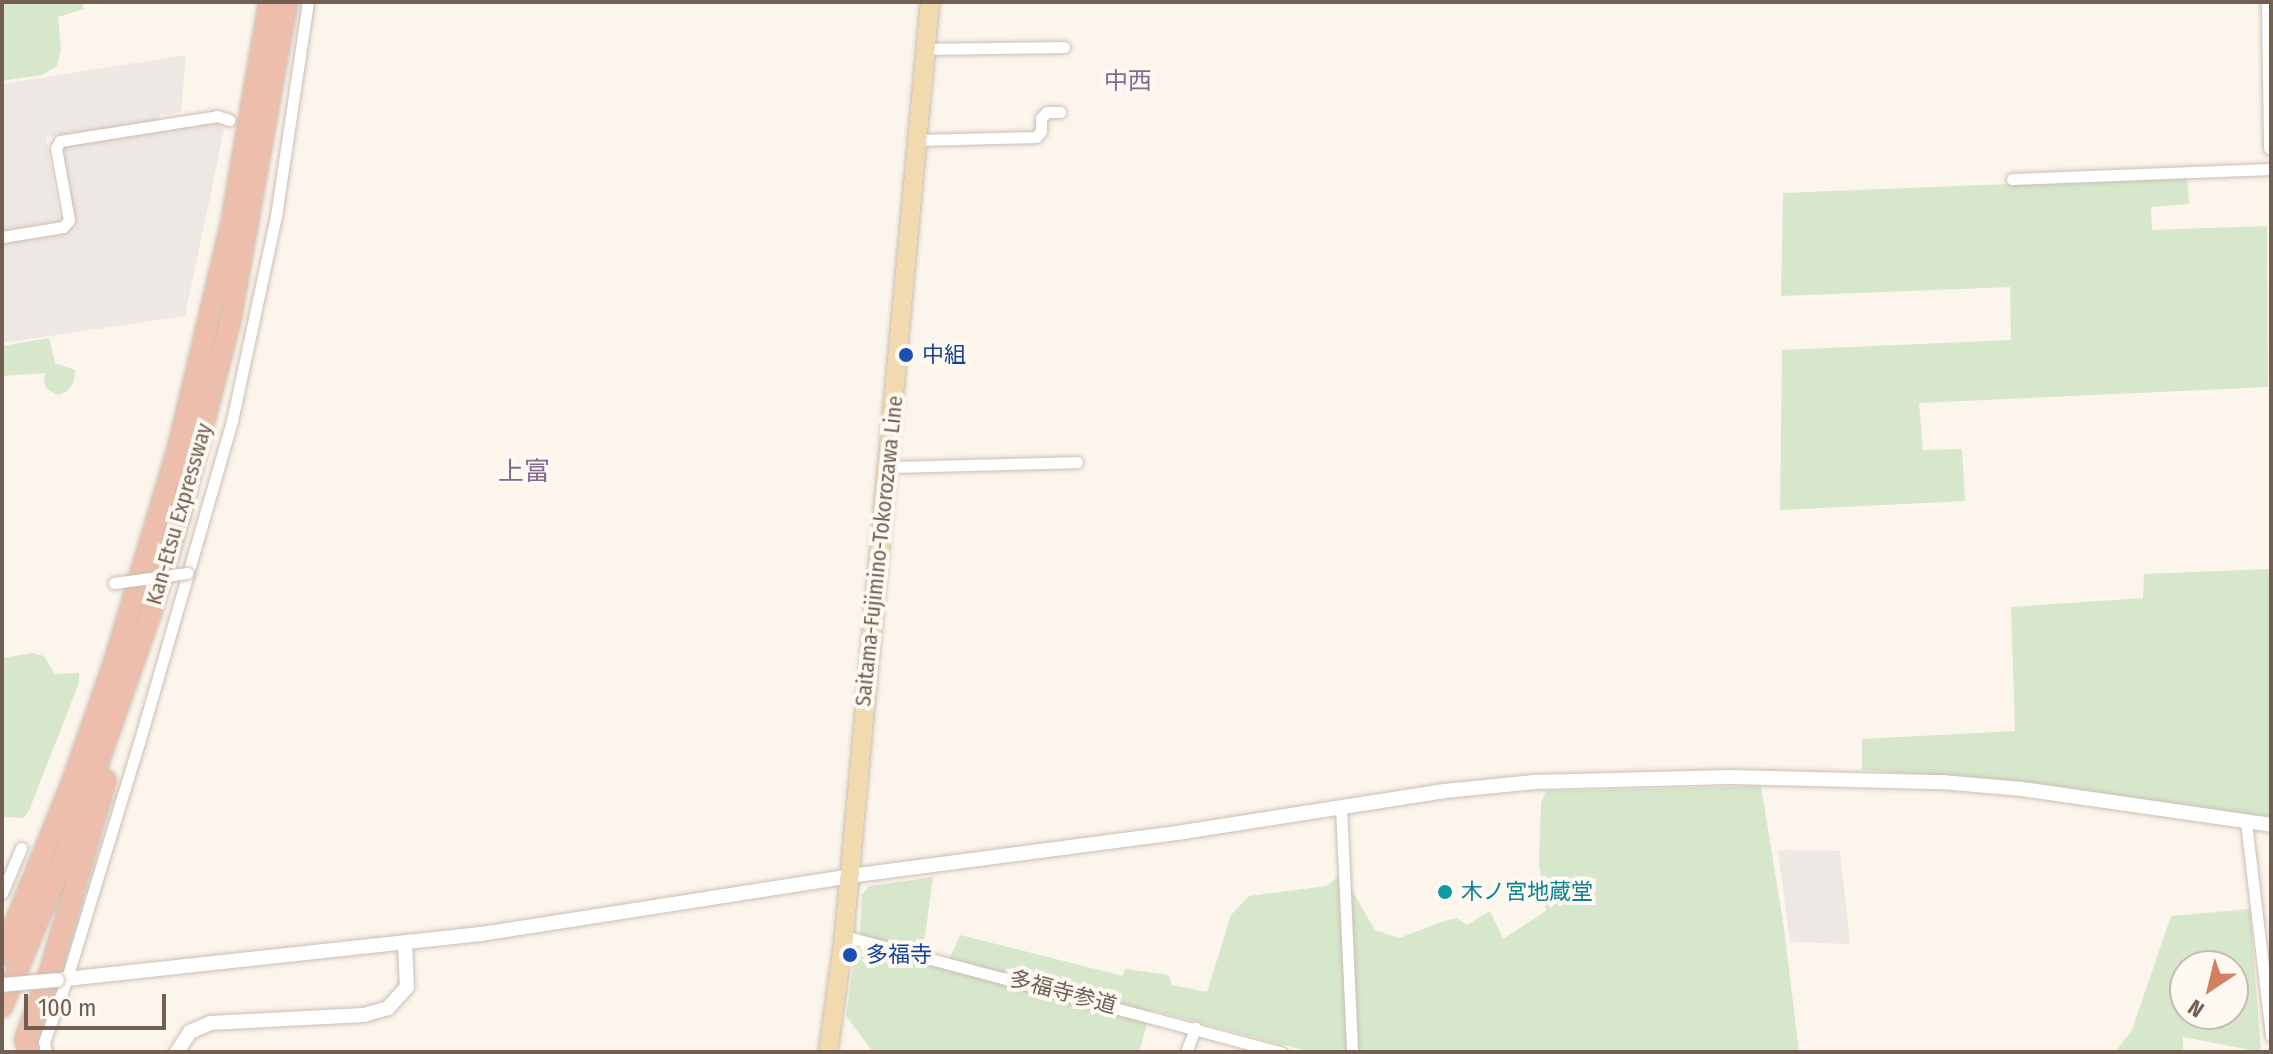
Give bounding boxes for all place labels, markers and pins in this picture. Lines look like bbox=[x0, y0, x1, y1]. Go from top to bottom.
place label: 中組 bbox=[922, 342, 966, 368]
marker: 中組 bbox=[897, 346, 915, 364]
place label: 木ノ宮地蔵堂 bbox=[1461, 879, 1593, 905]
marker: 木ノ宮地蔵堂 bbox=[1436, 883, 1454, 901]
place label: 多福寺 bbox=[866, 942, 932, 968]
marker: 多福寺 bbox=[841, 946, 859, 964]

